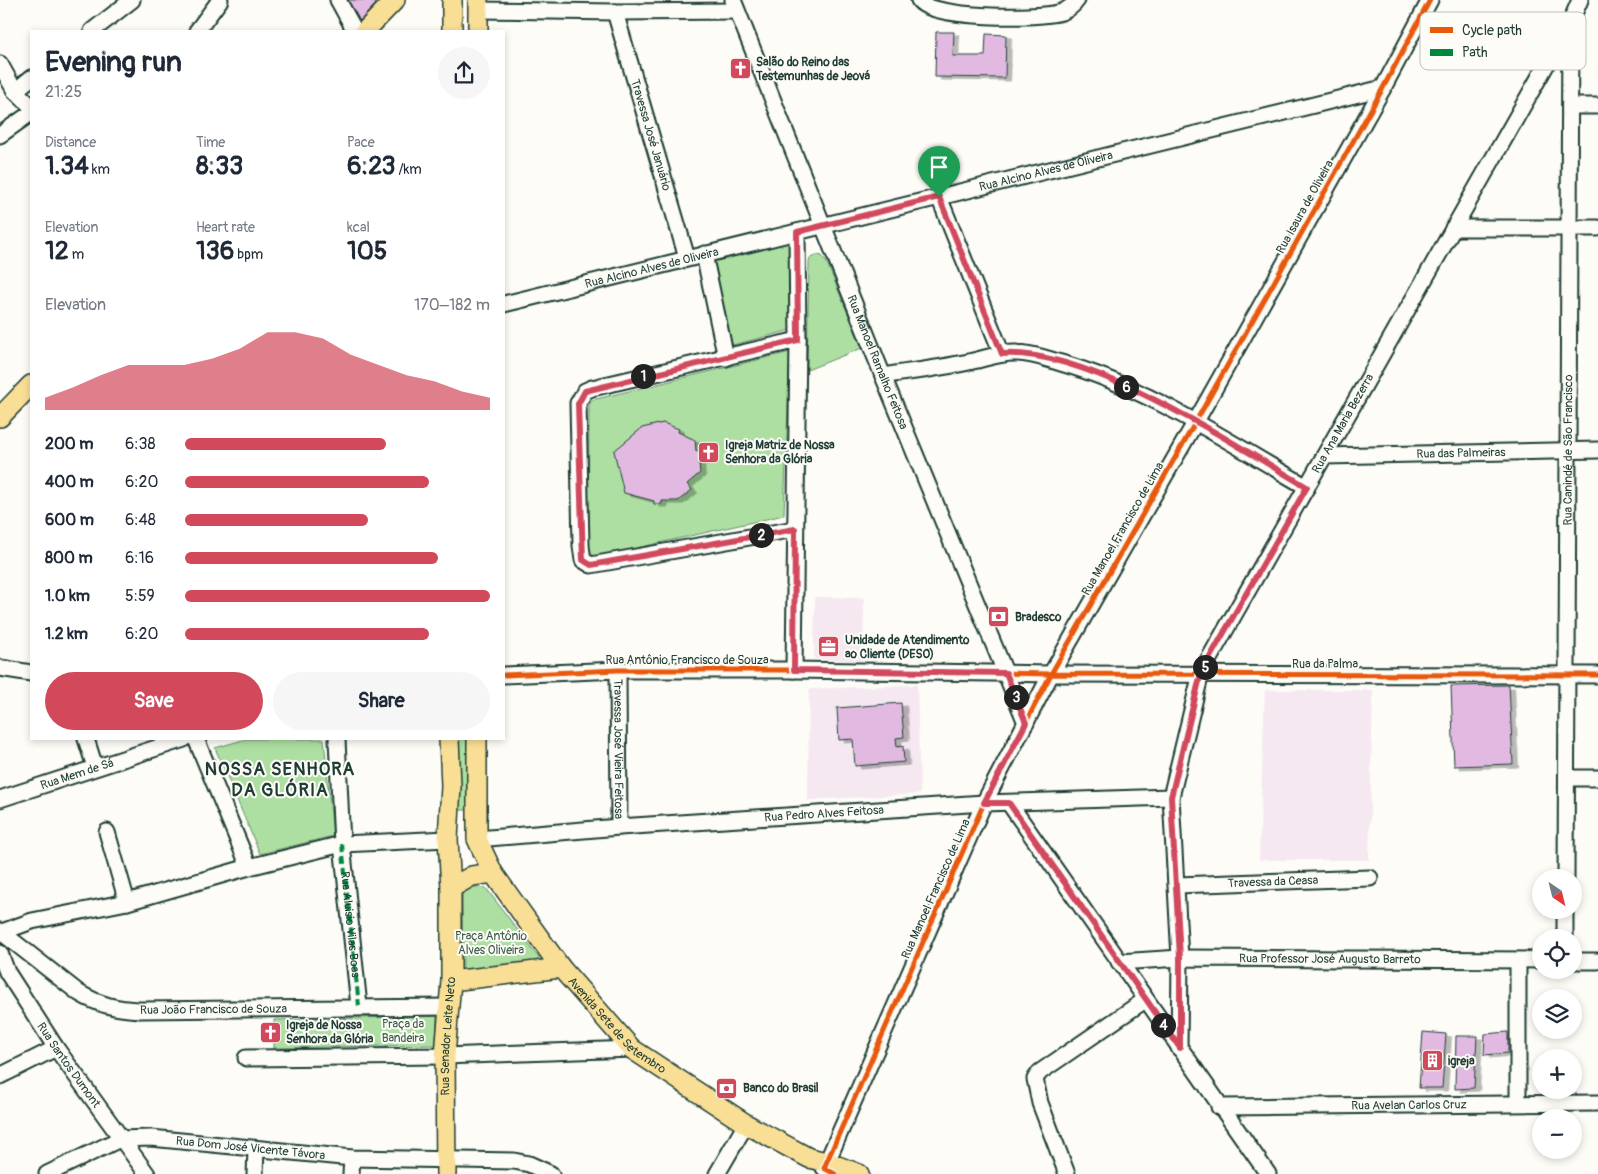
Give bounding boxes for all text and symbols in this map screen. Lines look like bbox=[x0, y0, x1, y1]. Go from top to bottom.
legend bbox=[1420, 12, 1586, 70]
text: Cycle path bbox=[1462, 22, 1522, 39]
text: Path bbox=[1462, 44, 1487, 61]
text: Evening run bbox=[45, 45, 182, 80]
button: share bbox=[438, 47, 490, 99]
place label: Salão do Reino das Testemunhas de Jeová bbox=[755, 55, 871, 84]
church icon: Salão do Reino das Testemunhas de Jeová bbox=[728, 57, 752, 81]
street label: Travessa José Januário bbox=[628, 77, 675, 193]
text: 21:25 bbox=[45, 82, 82, 102]
text: Distance bbox=[45, 134, 96, 151]
text: Time bbox=[196, 134, 225, 151]
text: Pace bbox=[347, 134, 375, 151]
pin bbox=[918, 146, 960, 197]
street label: Rua Alcino Alves de Oliveira bbox=[978, 147, 1115, 194]
text: 1.34 bbox=[45, 151, 89, 182]
text: 8:33 bbox=[196, 151, 243, 182]
text: 6:23 bbox=[347, 151, 395, 182]
icon: arrive bbox=[925, 153, 953, 181]
street label: Rua Isaura de Oliveira bbox=[1273, 157, 1337, 256]
text: km bbox=[89, 161, 110, 178]
text: /km bbox=[395, 161, 422, 178]
text: Elevation bbox=[45, 219, 98, 236]
text: Heart rate bbox=[196, 219, 255, 236]
text: kcal bbox=[347, 219, 370, 236]
text: 12 bbox=[45, 236, 69, 267]
text: 136 bbox=[196, 236, 234, 267]
text: 105 bbox=[347, 236, 387, 267]
street label: Rua Alcino Alves de Oliveira bbox=[583, 244, 720, 291]
text: m bbox=[69, 246, 84, 263]
text: bpm bbox=[234, 246, 263, 263]
street label: Rua Manoel Ramalho Feitosa bbox=[844, 293, 912, 432]
text: Elevation bbox=[45, 295, 106, 315]
text: 170–182 m bbox=[414, 295, 490, 315]
pin: 1 bbox=[630, 364, 656, 388]
text: 1 bbox=[641, 368, 646, 385]
street label: Rua Ana Maria Bezerra bbox=[1309, 371, 1377, 476]
pin: 6 bbox=[1114, 374, 1138, 400]
street label: Rua Canindé de São Francisco bbox=[1560, 374, 1576, 525]
text: 6 bbox=[1122, 379, 1131, 396]
text: 200 m bbox=[45, 434, 93, 454]
text: 6:38 bbox=[125, 434, 156, 454]
place label: Igreja Matriz de Nossa Senhora da Glória bbox=[725, 438, 835, 467]
church icon: Igreja Matriz de Nossa Senhora da Glória bbox=[697, 440, 721, 464]
street label: Rua das Palmeiras bbox=[1416, 445, 1506, 461]
street label: Rua Manoel Francisco de Lima bbox=[1079, 459, 1168, 598]
text: 400 m bbox=[45, 472, 94, 492]
text: 6:20 bbox=[125, 472, 158, 492]
text: 600 m bbox=[45, 510, 94, 530]
text: 6:48 bbox=[125, 510, 156, 530]
pin: 2 bbox=[748, 522, 774, 548]
text: 2 bbox=[758, 527, 765, 544]
text: 800 m bbox=[45, 548, 93, 568]
text: 6:16 bbox=[125, 548, 154, 568]
text: 1.0 km bbox=[45, 586, 90, 606]
text: 5:59 bbox=[125, 586, 155, 606]
bank icon: Bradesco bbox=[987, 605, 1011, 629]
place label: Bradesco bbox=[1015, 610, 1062, 625]
text: 1.2 km bbox=[45, 624, 88, 644]
text: 6:20 bbox=[125, 624, 158, 644]
place label: Unidade de Atendimento ao Cliente (DESO) bbox=[845, 633, 970, 662]
office icon: Unidade de Atendimento ao Cliente (DESO) bbox=[817, 635, 841, 659]
street label: Rua Antônio Francisco de Souza bbox=[605, 653, 769, 668]
pin: 5 bbox=[1192, 654, 1218, 680]
street label: Rua da Palma bbox=[1292, 657, 1358, 672]
text: 5 bbox=[1202, 659, 1209, 676]
button: Save bbox=[45, 672, 263, 730]
button: Share bbox=[273, 672, 490, 730]
street label: Travessa José Vieira Feitosa bbox=[611, 679, 626, 820]
pin: 3 bbox=[1004, 684, 1028, 710]
text: 3 bbox=[1013, 689, 1020, 706]
street label: Rua Mem de Sá bbox=[39, 755, 116, 793]
district label: NOSSA SENHORA DA GLÓRIA bbox=[205, 758, 355, 802]
street label: Rua Pedro Alves Feitosa bbox=[764, 802, 885, 825]
street label: Rua Manoel Francisco de Lima bbox=[898, 816, 974, 961]
north arrow bbox=[1532, 869, 1582, 919]
map controls bbox=[1532, 869, 1582, 1159]
street label: Rua Aluisio Vilas Boas bbox=[337, 871, 364, 979]
street label: Travessa da Ceasa bbox=[1227, 872, 1319, 891]
park label: Praça Antônio Alves Oliveira bbox=[455, 929, 527, 958]
button: locate bbox=[1532, 929, 1582, 979]
street label: Rua Professor José Augusto Barreto bbox=[1239, 951, 1421, 967]
street label: Avenida Sete de Setembro bbox=[565, 974, 669, 1077]
street label: Rua Senador Leite Neto bbox=[437, 976, 459, 1095]
button: layers bbox=[1532, 989, 1582, 1039]
street label: Rua João Francisco de Souza bbox=[140, 1001, 287, 1017]
pin: 4 bbox=[1150, 1012, 1176, 1038]
park label: Praça da Bandeira bbox=[382, 1017, 425, 1046]
text: 4 bbox=[1159, 1017, 1168, 1034]
place label: Igreja de Nossa Senhora da Glória bbox=[286, 1018, 374, 1047]
street label: Rua Santos Dumont bbox=[34, 1019, 104, 1111]
church icon: Igreja de Nossa Senhora da Glória bbox=[258, 1020, 282, 1044]
building icon: igreja bbox=[1420, 1049, 1444, 1073]
button: + bbox=[1532, 1049, 1582, 1099]
place label: igreja bbox=[1448, 1054, 1475, 1069]
bank icon: Banco do Brasil bbox=[715, 1076, 739, 1100]
place label: Banco do Brasil bbox=[743, 1081, 819, 1096]
street label: Rua Avelan Carlos Cruz bbox=[1351, 1097, 1467, 1113]
button: − bbox=[1532, 1109, 1582, 1159]
street label: Rua Dom José Vicente Távora bbox=[175, 1133, 326, 1163]

